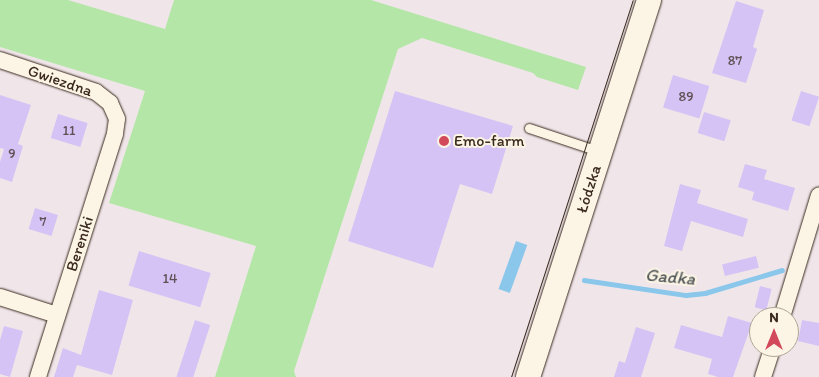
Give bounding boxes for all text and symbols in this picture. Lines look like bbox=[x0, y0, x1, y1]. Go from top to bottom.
house number: 87 bbox=[728, 53, 742, 69]
street label: Gwiezdna bbox=[25, 61, 95, 101]
house number: 89 bbox=[679, 89, 693, 105]
house number: 11 bbox=[63, 123, 75, 139]
place label: Emo-farm bbox=[454, 131, 525, 151]
marker: Emo-farm bbox=[438, 135, 450, 147]
house number: 9 bbox=[8, 146, 16, 162]
street label: Łódzka bbox=[572, 163, 606, 215]
house number: 7 bbox=[40, 214, 46, 230]
street label: Bereniki bbox=[62, 214, 98, 274]
water label: Gadka bbox=[644, 264, 696, 290]
house number: 14 bbox=[163, 271, 177, 287]
north arrow bbox=[749, 307, 799, 357]
text: N bbox=[769, 309, 779, 326]

